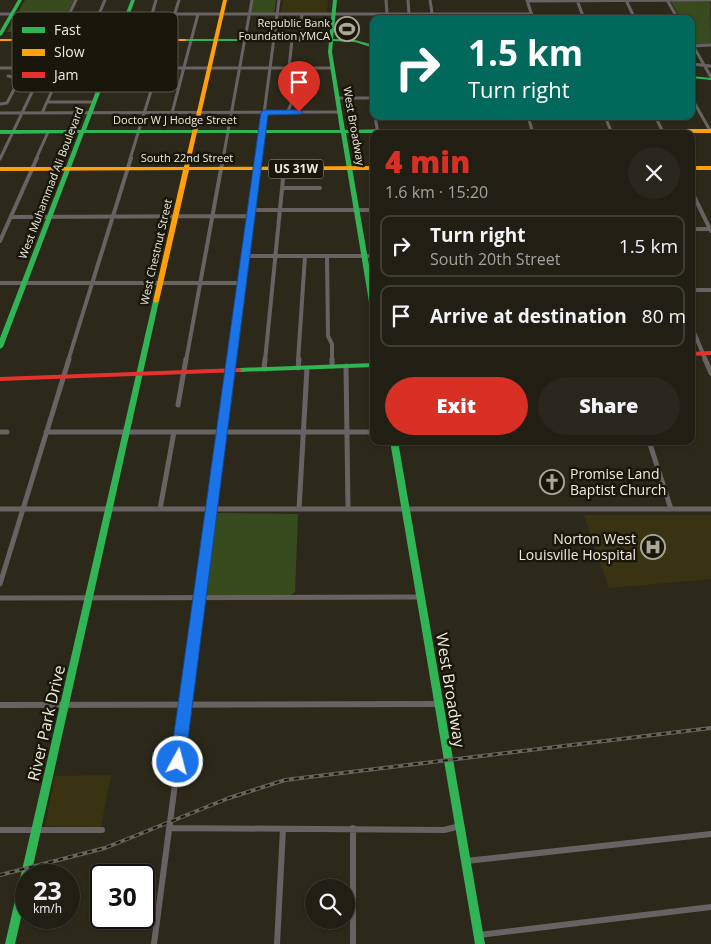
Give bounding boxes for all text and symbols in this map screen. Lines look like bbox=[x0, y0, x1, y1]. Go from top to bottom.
legend bbox=[12, 12, 178, 92]
place label: Republic Bank Foundation YMCA bbox=[239, 15, 330, 43]
sports icon: Republic Bank Foundation YMCA bbox=[334, 16, 360, 42]
text: Fast bbox=[54, 20, 81, 39]
text: 1.5 km bbox=[468, 29, 583, 76]
icon: right bbox=[385, 35, 450, 100]
text: Slow bbox=[54, 42, 85, 61]
pin bbox=[278, 61, 320, 112]
text: Jam bbox=[52, 65, 79, 84]
icon: arrive bbox=[285, 68, 313, 96]
text: Turn right bbox=[468, 74, 570, 104]
street label: West Broadway bbox=[340, 85, 369, 167]
street label: West Muhammad Ali Boulevard bbox=[15, 105, 86, 261]
street label: Doctor W J Hodge Street bbox=[113, 112, 237, 127]
text: 4 min bbox=[385, 141, 470, 182]
button: close bbox=[628, 147, 680, 199]
street label: South 22nd Street bbox=[141, 150, 233, 165]
road number: US 31W bbox=[268, 160, 324, 178]
text: 1.6 km · 15:20 bbox=[385, 181, 488, 203]
street label: West Chestnut Street bbox=[136, 197, 175, 306]
text: Turn right bbox=[430, 222, 525, 248]
icon: right bbox=[387, 232, 415, 260]
text: 1.5 km bbox=[619, 233, 678, 259]
text: South 20th Street bbox=[430, 248, 561, 270]
icon: arrive bbox=[387, 302, 415, 330]
text: Arrive at destination bbox=[430, 303, 627, 329]
text: 80 m bbox=[642, 303, 686, 329]
button: Exit bbox=[385, 377, 528, 435]
button: Share bbox=[538, 377, 680, 435]
place label: Promise Land Baptist Church bbox=[570, 464, 666, 499]
church icon: Promise Land Baptist Church bbox=[539, 469, 565, 495]
place label: Norton West Louisville Hospital bbox=[519, 529, 636, 564]
hospital icon: Norton West Louisville Hospital bbox=[640, 534, 666, 560]
street label: West Broadway bbox=[431, 631, 471, 750]
street label: River Park Drive bbox=[22, 663, 70, 783]
position arrow bbox=[151, 735, 203, 787]
speed limit sign: 30 bbox=[90, 864, 155, 929]
text: 23 bbox=[33, 873, 62, 907]
map controls bbox=[305, 879, 355, 929]
button: search bbox=[305, 879, 355, 929]
text: km/h bbox=[33, 900, 62, 917]

